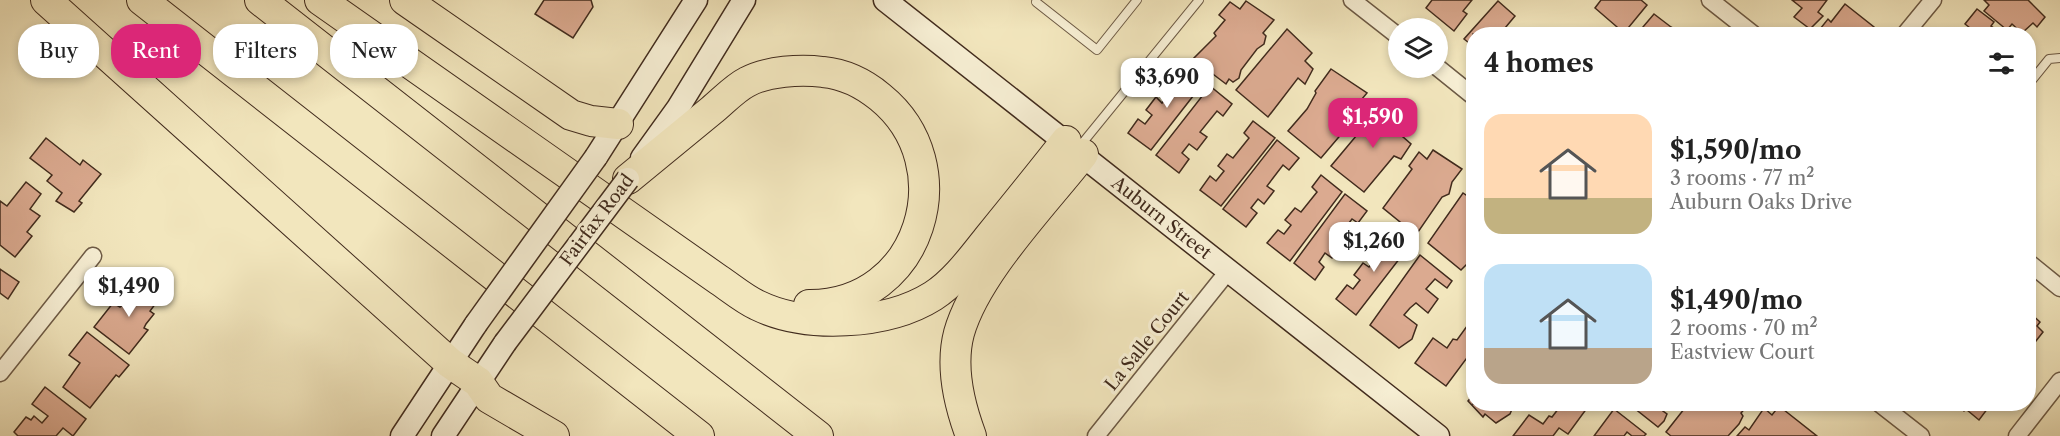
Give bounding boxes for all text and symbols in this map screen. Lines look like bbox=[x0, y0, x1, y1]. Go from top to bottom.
map controls bbox=[1388, 18, 1448, 78]
button: layers bbox=[1388, 18, 1448, 78]
chip: Buy bbox=[18, 24, 99, 78]
chip: Rent bbox=[111, 24, 201, 78]
chip: Filters bbox=[213, 24, 318, 78]
chip: New bbox=[330, 24, 418, 78]
text: 4 homes bbox=[1484, 47, 1594, 79]
icon: filters bbox=[1985, 47, 2018, 80]
pin: $3,690 bbox=[1118, 58, 1216, 109]
text: $3,690 bbox=[1135, 65, 1199, 89]
pin: $1,590 bbox=[1324, 98, 1422, 149]
text: $1,590 bbox=[1342, 105, 1404, 129]
text: $1,590/mo bbox=[1670, 134, 1802, 166]
icon: home bbox=[1532, 138, 1604, 210]
text: 3 rooms · 77 m² bbox=[1670, 166, 1814, 190]
street label: Fairfax Road bbox=[555, 170, 639, 270]
street label: Auburn Street bbox=[1106, 171, 1216, 264]
text: Auburn Oaks Drive bbox=[1670, 190, 1852, 214]
pin: $1,260 bbox=[1325, 222, 1423, 273]
text: $1,260 bbox=[1343, 229, 1405, 253]
pin: $1,490 bbox=[80, 267, 178, 318]
text: $1,490 bbox=[98, 274, 160, 298]
text: $1,490/mo bbox=[1670, 284, 1803, 316]
street label: La Salle Court bbox=[1100, 286, 1194, 395]
icon: home bbox=[1532, 288, 1604, 360]
text: 2 rooms · 70 m² bbox=[1670, 316, 1818, 340]
text: Eastview Court bbox=[1670, 340, 1815, 364]

